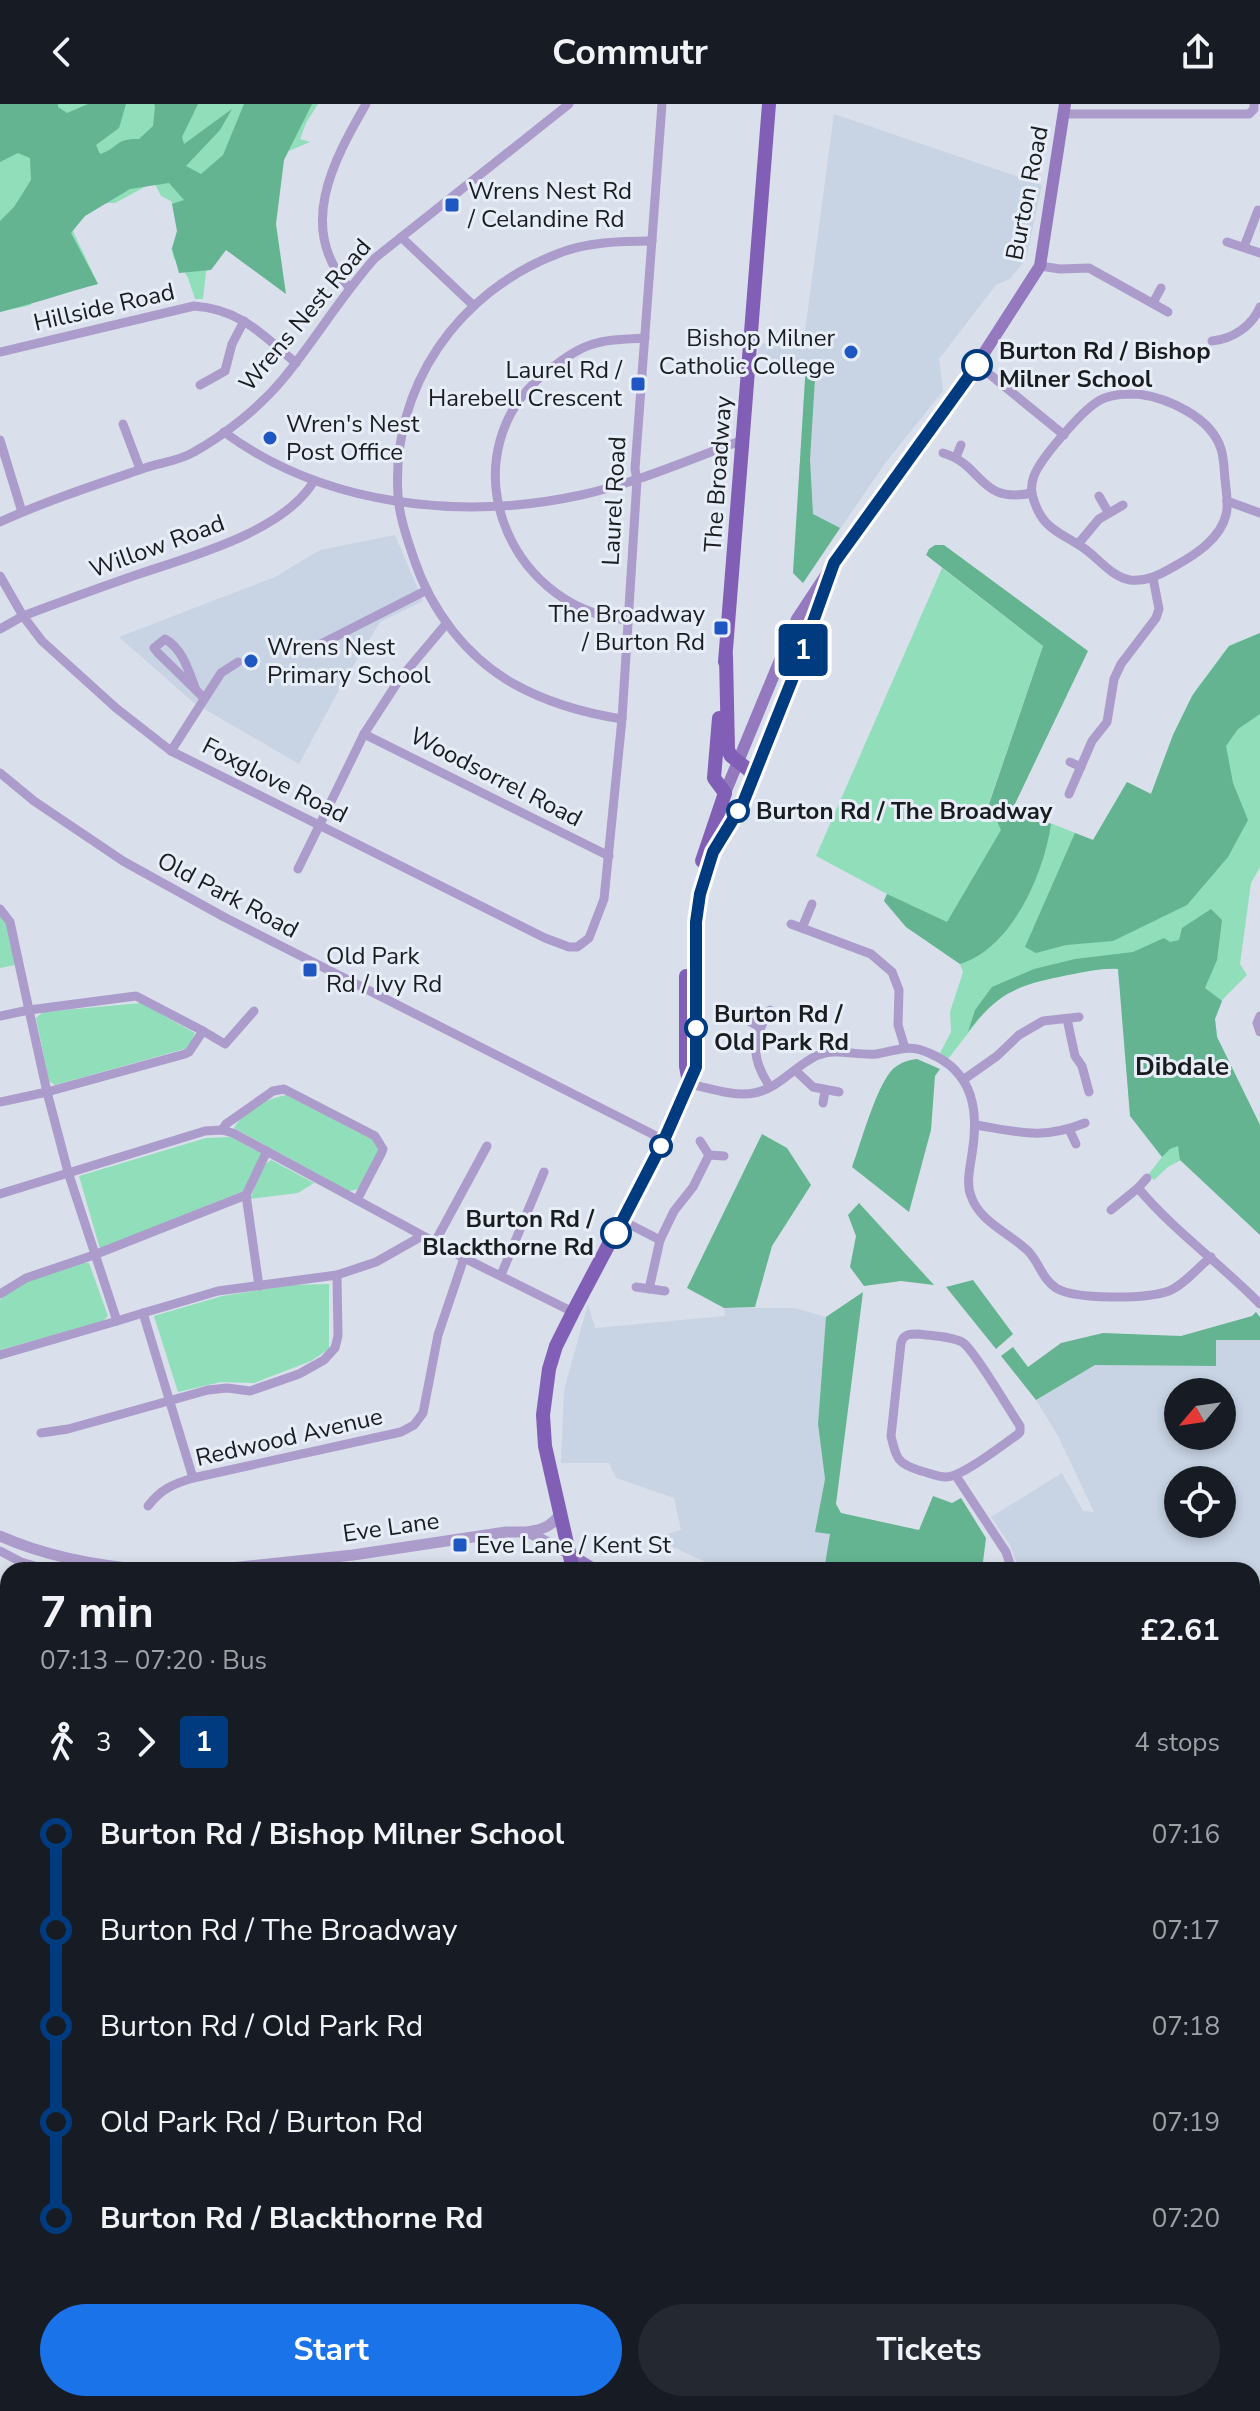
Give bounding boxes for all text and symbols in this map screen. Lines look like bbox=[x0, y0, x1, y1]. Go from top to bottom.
text: Commutr bbox=[552, 28, 708, 77]
icon: back bbox=[40, 30, 84, 74]
icon: share bbox=[1176, 30, 1220, 74]
street label: Burton Road bbox=[998, 123, 1056, 263]
place label: Wrens Nest Rd / Celandine Rd bbox=[467, 175, 632, 235]
marker: Wrens Nest Rd / Celandine Rd bbox=[443, 196, 461, 214]
street label: Wrens Nest Road bbox=[232, 232, 378, 398]
street label: Hillside Road bbox=[30, 275, 178, 339]
place label: Bishop Milner Catholic College bbox=[659, 322, 835, 382]
place label: Burton Rd / Bishop Milner School bbox=[999, 335, 1211, 395]
marker: Bishop Milner Catholic College bbox=[842, 343, 860, 361]
marker: Burton Rd / Bishop Milner School bbox=[962, 350, 992, 380]
place label: Laurel Rd / Harebell Crescent bbox=[428, 354, 623, 414]
marker: Laurel Rd / Harebell Crescent bbox=[629, 375, 647, 393]
street label: The Broadway bbox=[697, 394, 739, 553]
place label: Wren's Nest Post Office bbox=[286, 408, 420, 468]
marker: Wren's Nest Post Office bbox=[261, 429, 279, 447]
street label: Laurel Road bbox=[595, 435, 633, 567]
street label: Willow Road bbox=[85, 507, 229, 585]
place label: The Broadway / Burton Rd bbox=[548, 598, 706, 658]
marker: The Broadway / Burton Rd bbox=[712, 619, 730, 637]
line badge: 1 bbox=[777, 624, 829, 676]
place label: Wrens Nest Primary School bbox=[267, 631, 431, 691]
text: 1 bbox=[795, 631, 811, 669]
marker: Wrens Nest Primary School bbox=[242, 652, 260, 670]
street label: Woodsorrel Road bbox=[404, 720, 588, 834]
street label: Foxglove Road bbox=[197, 730, 353, 830]
place label: Burton Rd / The Broadway bbox=[756, 795, 1053, 827]
marker: Burton Rd / The Broadway bbox=[727, 800, 749, 822]
street label: Old Park Road bbox=[152, 844, 304, 946]
place label: Old Park Rd / Ivy Rd bbox=[326, 940, 442, 1000]
marker: Old Park Rd / Ivy Rd bbox=[301, 961, 319, 979]
place label: Burton Rd / Old Park Rd bbox=[714, 998, 849, 1058]
marker: Burton Rd / Old Park Rd bbox=[685, 1017, 707, 1039]
district label: Dibdale bbox=[1135, 1049, 1229, 1084]
unlabelled marker bbox=[650, 1135, 672, 1157]
place label: Burton Rd / Blackthorne Rd bbox=[422, 1203, 594, 1263]
marker: Burton Rd / Blackthorne Rd bbox=[601, 1218, 631, 1248]
north arrow bbox=[1164, 1378, 1236, 1450]
map controls bbox=[1164, 1378, 1236, 1538]
street label: Redwood Avenue bbox=[192, 1400, 386, 1474]
button: locate bbox=[1164, 1466, 1236, 1538]
street label: Eve Lane bbox=[341, 1504, 441, 1550]
place label: Eve Lane / Kent St bbox=[476, 1529, 672, 1561]
marker: Eve Lane / Kent St bbox=[451, 1536, 469, 1554]
text: 7 min bbox=[40, 1583, 154, 1643]
text: £2.61 bbox=[1141, 1610, 1220, 1651]
text: 07:13 – 07:20 · Bus bbox=[40, 1643, 267, 1678]
icon: walk bbox=[40, 1720, 84, 1764]
icon: forward bbox=[124, 1720, 168, 1764]
text: 1 bbox=[196, 1723, 212, 1761]
text: 3 bbox=[96, 1725, 112, 1760]
text: 4 stops bbox=[1134, 1725, 1220, 1760]
text: Burton Rd / Bishop Milner School bbox=[100, 1814, 564, 1855]
text: 07:16 bbox=[1152, 1817, 1220, 1852]
text: Burton Rd / The Broadway bbox=[100, 1910, 457, 1951]
text: 07:17 bbox=[1152, 1913, 1220, 1948]
text: Burton Rd / Old Park Rd bbox=[100, 2006, 423, 2047]
text: 07:18 bbox=[1152, 2009, 1220, 2044]
text: Old Park Rd / Burton Rd bbox=[100, 2102, 423, 2143]
text: 07:19 bbox=[1152, 2105, 1220, 2140]
text: Burton Rd / Blackthorne Rd bbox=[100, 2198, 483, 2239]
text: 07:20 bbox=[1152, 2201, 1220, 2236]
button: Start bbox=[40, 2304, 622, 2396]
button: Tickets bbox=[638, 2304, 1220, 2396]

